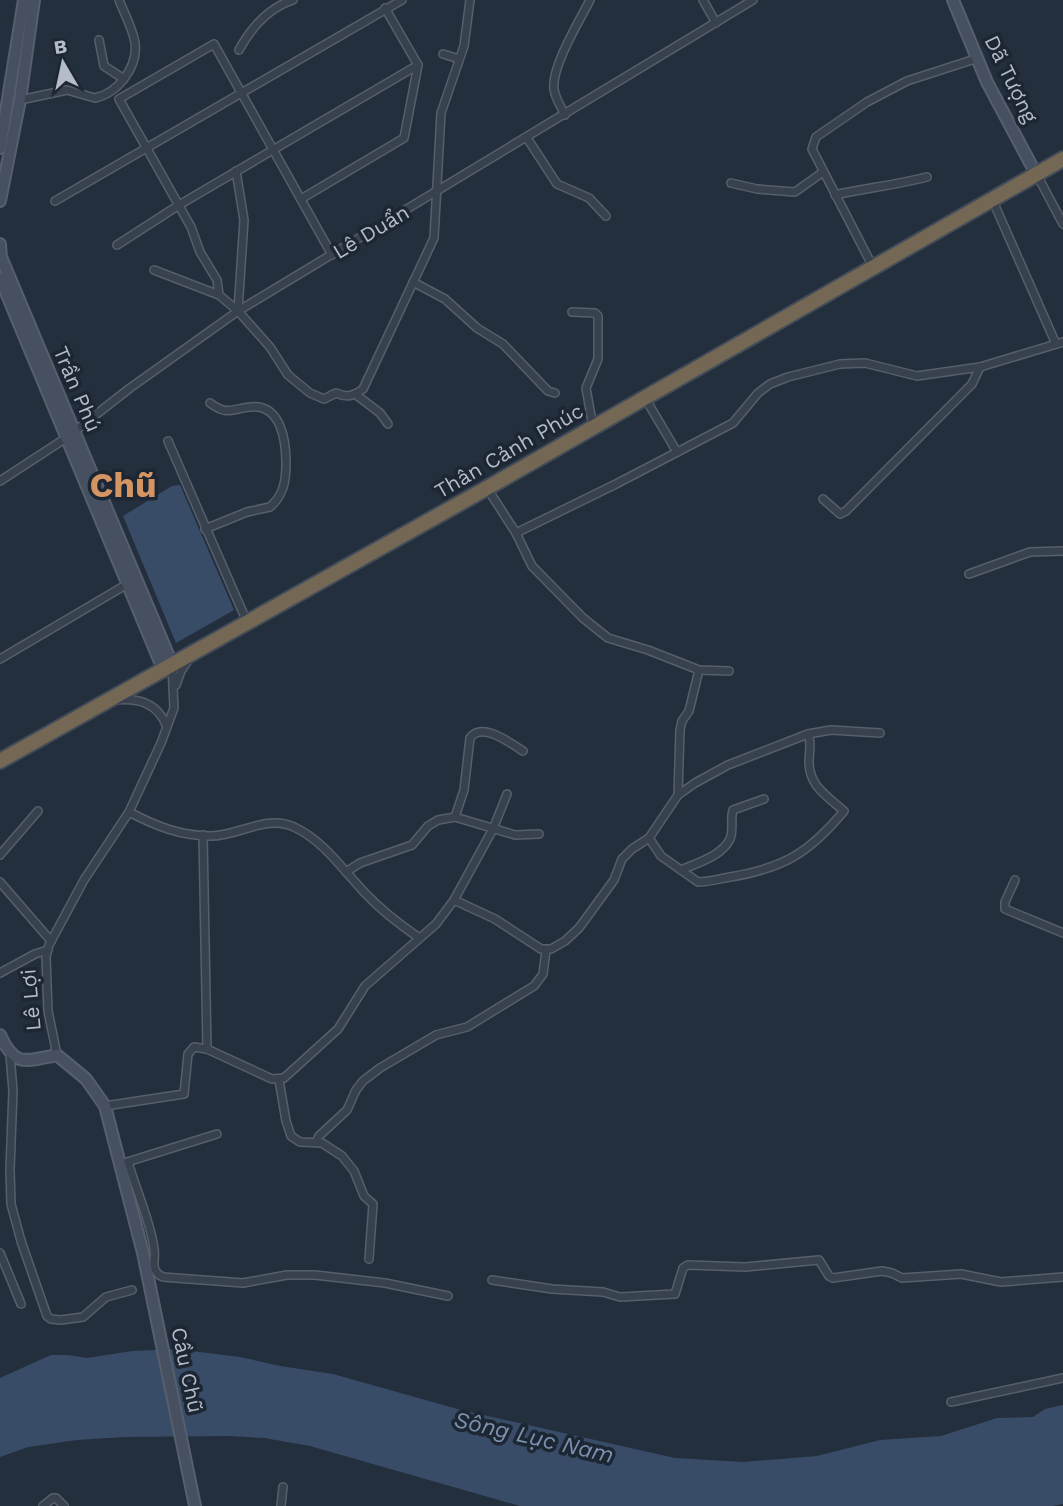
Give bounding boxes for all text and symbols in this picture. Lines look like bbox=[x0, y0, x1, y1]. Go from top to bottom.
north arrow bbox=[28, 28, 98, 98]
street label: Dã Tượng bbox=[980, 31, 1044, 127]
text: B bbox=[52, 34, 69, 59]
street label: Lê Duẩn bbox=[328, 199, 413, 264]
street label: Trần Phú bbox=[48, 342, 107, 435]
street label: Thân Cảnh Phúc bbox=[430, 398, 587, 503]
district label: Chũ bbox=[89, 464, 157, 506]
street label: Lê Lợi bbox=[15, 968, 46, 1032]
street label: Cầu Chũ bbox=[166, 1325, 209, 1415]
water label: Sông Lục Nam bbox=[451, 1406, 616, 1469]

